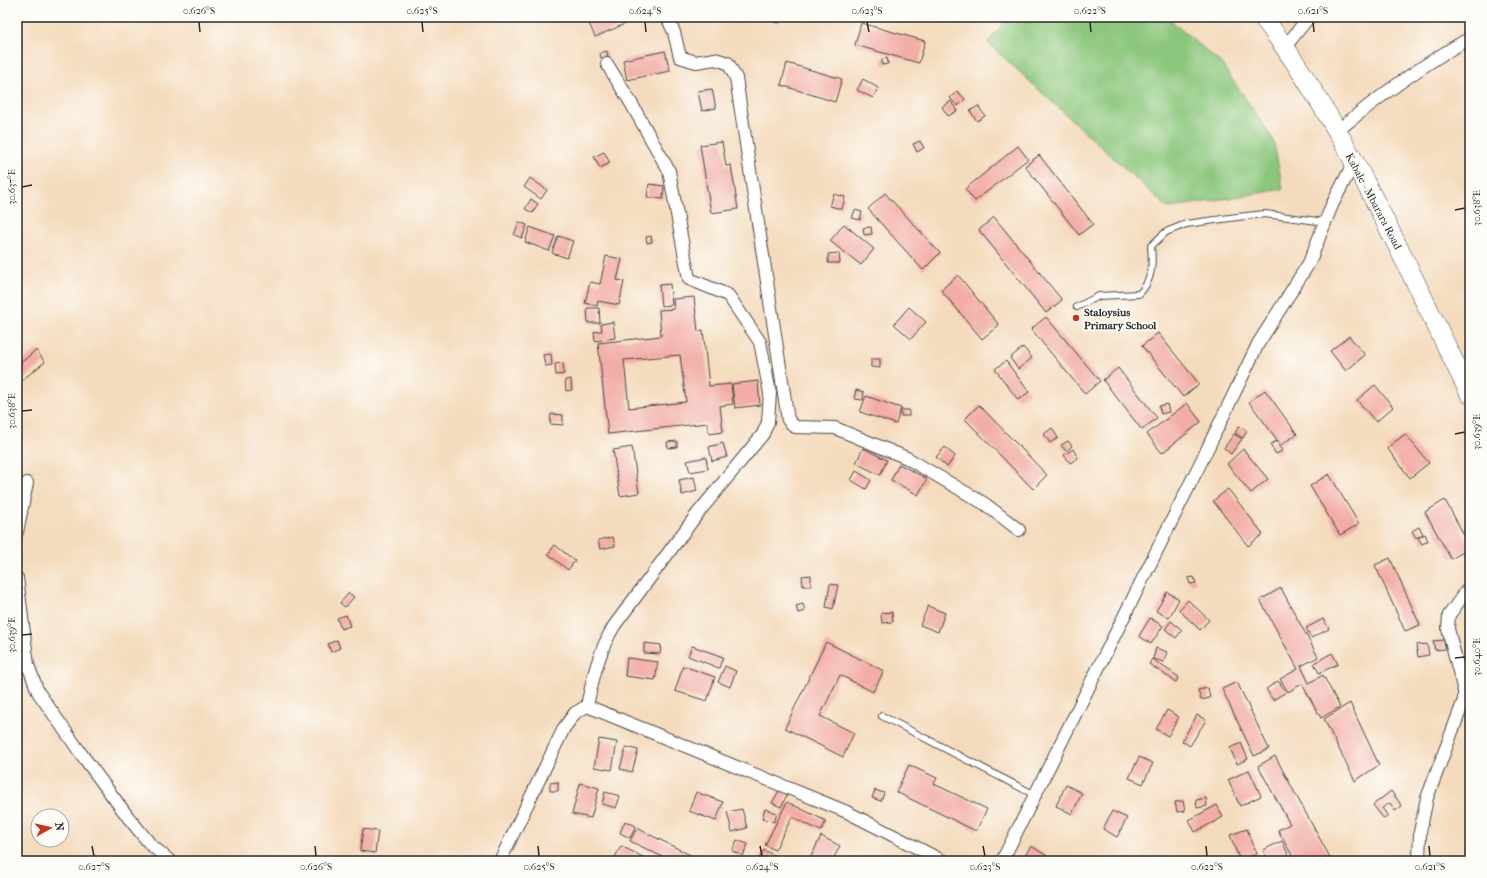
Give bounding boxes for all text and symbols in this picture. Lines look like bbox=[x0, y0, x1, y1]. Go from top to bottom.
text: 0.626°S bbox=[183, 5, 215, 17]
text: 0.625°S bbox=[406, 5, 438, 17]
text: 0.624°S bbox=[629, 5, 661, 17]
text: 0.623°S bbox=[852, 5, 882, 17]
text: 0.622°S bbox=[1074, 5, 1106, 17]
text: 0.621°S bbox=[1298, 5, 1328, 17]
street label: Kabale - Mbarara Road bbox=[1343, 151, 1405, 253]
text: 30.637°E bbox=[6, 169, 18, 205]
text: 30.638°E bbox=[1471, 190, 1483, 226]
place label: Staloysius Primary School bbox=[1084, 306, 1157, 332]
marker: Staloysius Primary School bbox=[1071, 313, 1081, 323]
text: 30.638°E bbox=[6, 393, 18, 429]
text: 30.639°E bbox=[1471, 414, 1483, 450]
text: 30.639°E bbox=[6, 617, 18, 653]
text: 30.640°E bbox=[1471, 638, 1483, 676]
north arrow bbox=[30, 808, 70, 848]
text: N bbox=[52, 822, 67, 832]
text: 0.627°S bbox=[78, 861, 110, 873]
text: 0.626°S bbox=[300, 861, 332, 873]
text: 0.625°S bbox=[523, 861, 555, 873]
text: 0.624°S bbox=[746, 861, 778, 873]
text: 0.623°S bbox=[970, 861, 1000, 873]
text: 0.622°S bbox=[1191, 861, 1223, 873]
text: 0.621°S bbox=[1415, 861, 1445, 873]

